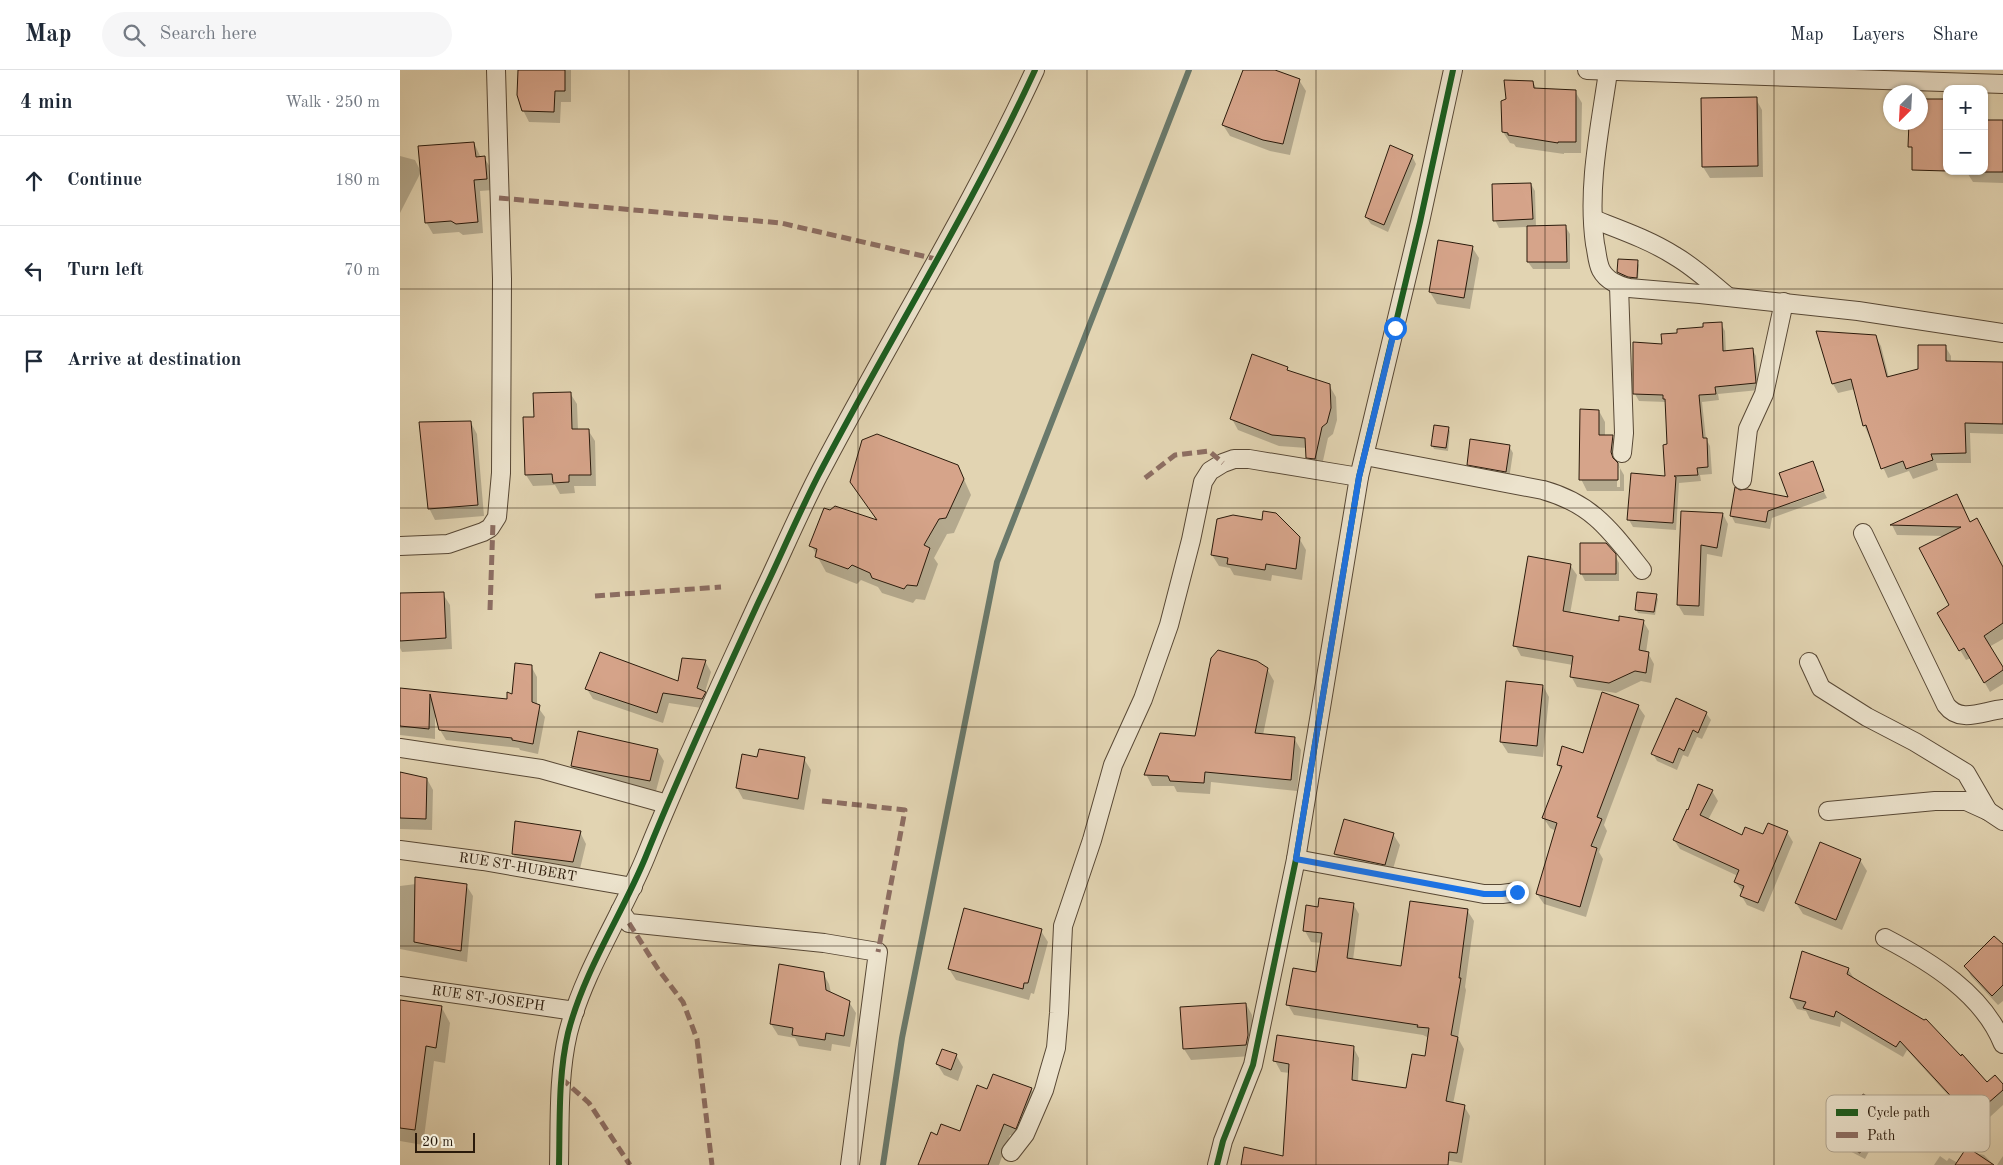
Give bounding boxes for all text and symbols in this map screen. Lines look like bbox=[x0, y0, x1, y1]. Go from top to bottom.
search box bbox=[102, 12, 452, 57]
icon: search bbox=[120, 21, 148, 49]
text: Map bbox=[25, 23, 72, 47]
text: Search here bbox=[160, 25, 257, 44]
text: Map bbox=[1790, 26, 1824, 44]
text: Layers bbox=[1852, 26, 1904, 44]
text: Share bbox=[1932, 26, 1978, 44]
north arrow bbox=[1883, 85, 1928, 130]
map controls bbox=[1943, 85, 1988, 175]
button: + bbox=[1943, 85, 1988, 130]
text: 4 min bbox=[20, 92, 73, 113]
text: Walk · 250 m bbox=[285, 95, 380, 111]
button: − bbox=[1943, 130, 1988, 175]
icon: ahead bbox=[20, 167, 48, 195]
text: Continue bbox=[67, 171, 142, 190]
text: 180 m bbox=[335, 173, 380, 189]
icon: left bbox=[20, 257, 48, 285]
text: Turn left bbox=[67, 261, 144, 280]
text: 70 m bbox=[344, 263, 380, 279]
route start bbox=[1384, 317, 1407, 340]
icon: arrive bbox=[20, 347, 48, 375]
text: Arrive at destination bbox=[67, 351, 241, 370]
street label: RUE ST-HUBERT bbox=[458, 851, 578, 884]
route end bbox=[1506, 881, 1529, 904]
street label: RUE ST-JOSEPH bbox=[431, 984, 546, 1014]
legend bbox=[1826, 1095, 1990, 1152]
text: Cycle path bbox=[1867, 1106, 1930, 1120]
text: Path bbox=[1867, 1129, 1896, 1143]
scale bar bbox=[415, 1130, 475, 1153]
text: 20 m bbox=[422, 1135, 453, 1149]

